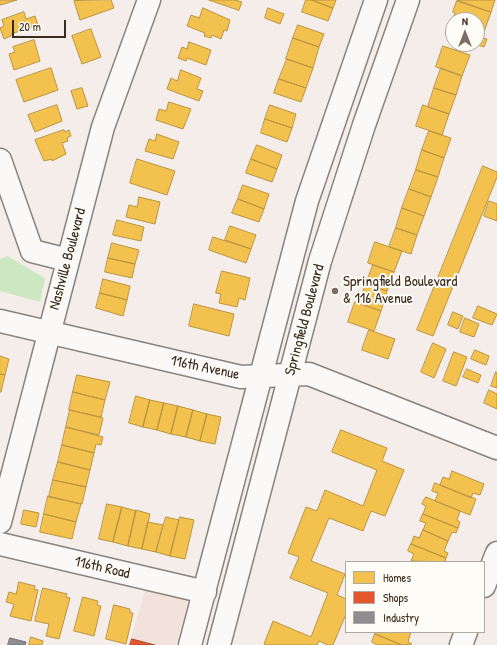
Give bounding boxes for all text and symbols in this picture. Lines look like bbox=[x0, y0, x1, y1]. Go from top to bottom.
scale bar bbox=[14, 12, 68, 38]
north arrow bbox=[445, 12, 485, 52]
text: N bbox=[462, 14, 468, 28]
text: 20 m bbox=[19, 18, 41, 35]
street label: Nashville Boulevard bbox=[46, 206, 90, 312]
street label: Springfield Boulevard bbox=[282, 262, 328, 378]
place label: Springfield Boulevard & 116 Avenue bbox=[343, 273, 457, 308]
marker: Springfield Boulevard & 116 Avenue bbox=[330, 286, 340, 296]
street label: 116th Avenue bbox=[169, 352, 241, 384]
street label: 116th Road bbox=[73, 553, 131, 583]
legend bbox=[345, 561, 485, 633]
text: Homes bbox=[383, 569, 411, 586]
text: Shops bbox=[383, 589, 408, 606]
text: Industry bbox=[383, 609, 419, 626]

